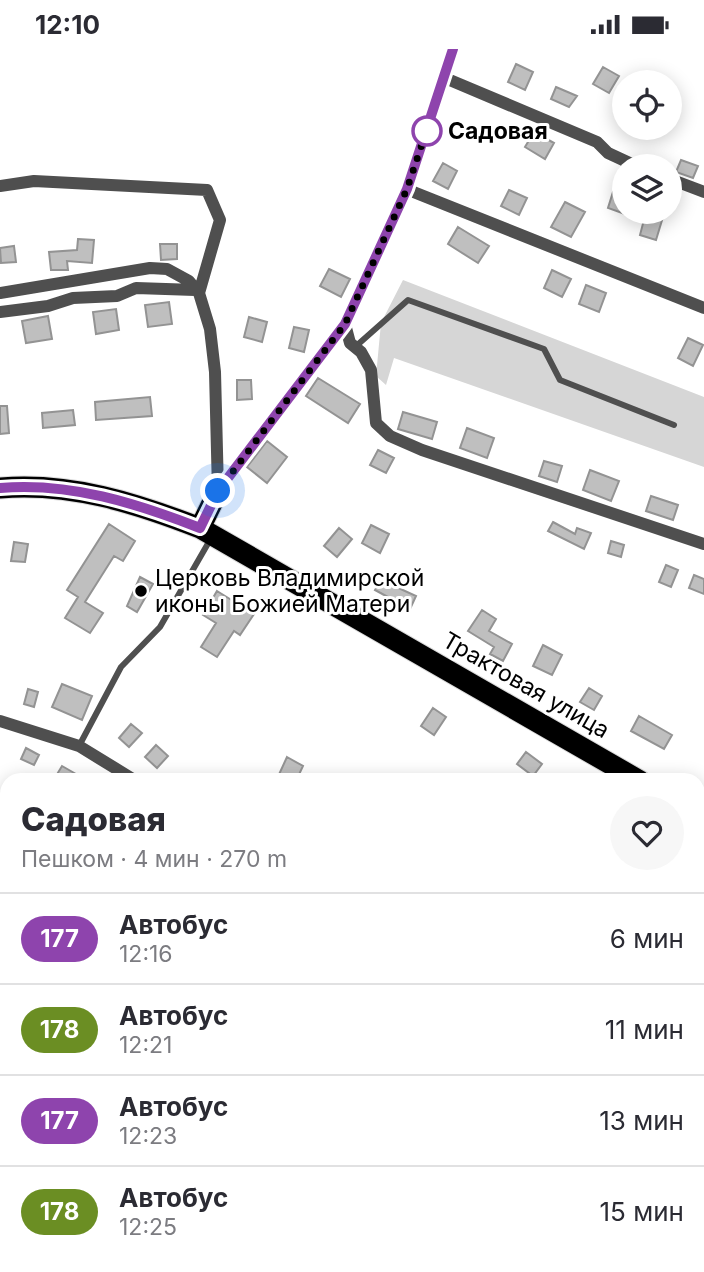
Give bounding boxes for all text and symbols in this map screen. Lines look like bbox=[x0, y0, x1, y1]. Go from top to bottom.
text: 12:10 bbox=[35, 9, 100, 40]
map controls bbox=[612, 70, 682, 224]
button: locate bbox=[612, 70, 682, 140]
marker: Садовая bbox=[412, 116, 442, 146]
place label: Садовая bbox=[448, 117, 548, 145]
button: layers bbox=[612, 154, 682, 224]
your location bbox=[200, 473, 235, 508]
place label: Церковь Владимирской иконы Божией Матери bbox=[155, 564, 424, 618]
marker: Церковь Владимирской иконы Божией Матери bbox=[133, 583, 149, 599]
street label: Трактовая улица bbox=[438, 626, 614, 744]
button: heart bbox=[610, 796, 684, 870]
text: Садовая bbox=[21, 799, 166, 839]
text: Пешком · 4 мин · 270 m bbox=[21, 845, 287, 873]
text: Автобус bbox=[119, 909, 228, 940]
text: 6 мин bbox=[610, 923, 684, 954]
text: 177 bbox=[40, 924, 79, 953]
text: 12:16 bbox=[119, 940, 173, 968]
text: Автобус bbox=[119, 1000, 228, 1031]
text: 11 мин bbox=[605, 1014, 684, 1045]
text: 178 bbox=[40, 1015, 79, 1044]
text: 12:21 bbox=[119, 1031, 172, 1059]
text: Автобус bbox=[119, 1091, 228, 1122]
text: 13 мин bbox=[599, 1105, 684, 1136]
text: 177 bbox=[40, 1106, 79, 1135]
text: 12:23 bbox=[119, 1122, 177, 1150]
text: Автобус bbox=[119, 1182, 228, 1213]
text: 15 мин bbox=[600, 1196, 684, 1227]
text: 178 bbox=[40, 1197, 79, 1226]
text: 12:25 bbox=[119, 1213, 177, 1241]

